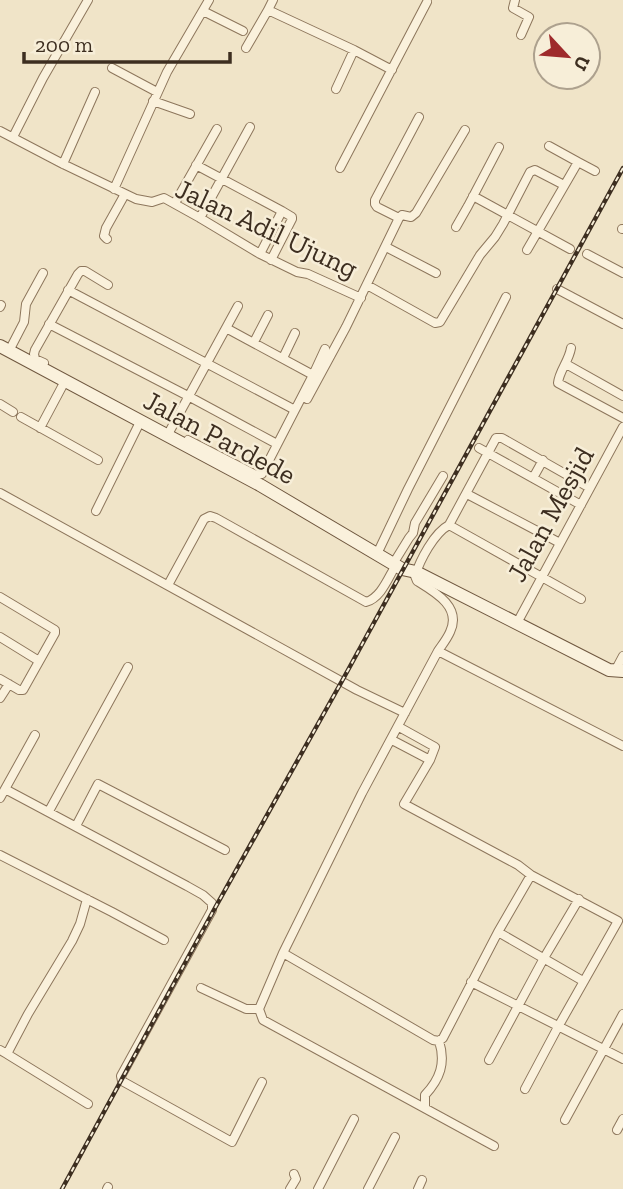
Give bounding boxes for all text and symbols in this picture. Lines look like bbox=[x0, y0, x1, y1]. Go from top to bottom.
scale bar bbox=[24, 21, 231, 65]
north arrow bbox=[532, 21, 602, 91]
text: 200 m bbox=[35, 32, 93, 57]
text: U bbox=[568, 52, 595, 75]
street label: Jalan Adil Ujung bbox=[171, 172, 363, 285]
street label: Jalan Pardede bbox=[138, 384, 301, 491]
street label: Jalan Mesjid bbox=[500, 441, 601, 587]

